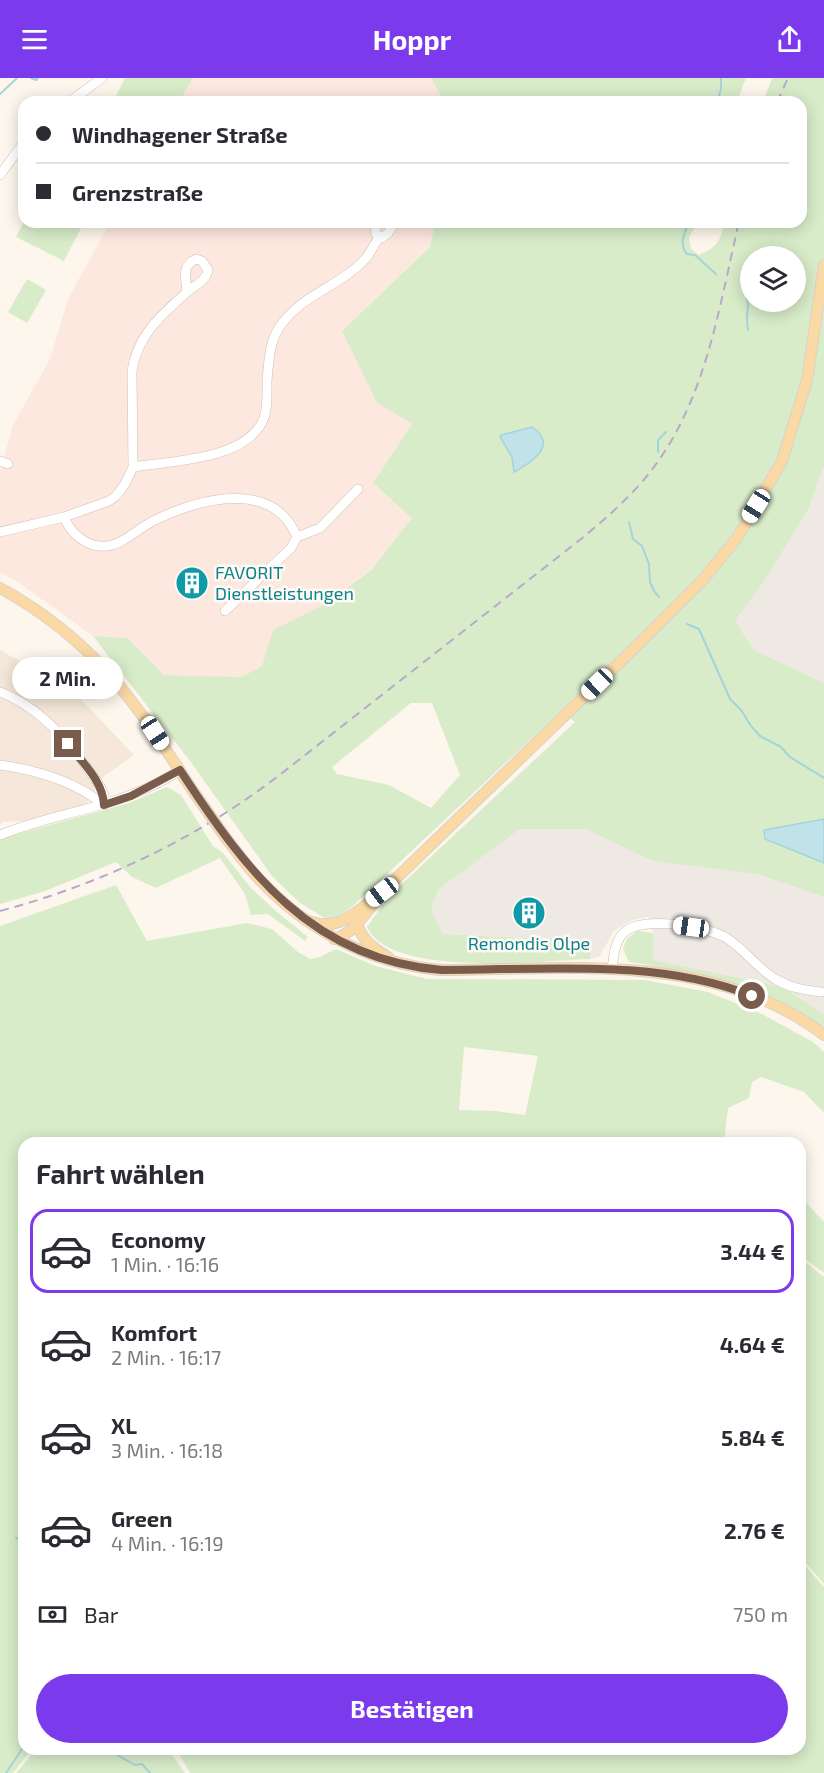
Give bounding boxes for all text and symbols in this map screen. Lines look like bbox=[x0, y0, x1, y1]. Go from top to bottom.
icon: menu bbox=[18, 23, 51, 56]
text: Hoppr bbox=[373, 23, 451, 55]
icon: share bbox=[773, 23, 806, 56]
text: Windhagener Straße bbox=[72, 121, 288, 147]
text: Grenzstraße bbox=[72, 179, 203, 205]
map controls bbox=[740, 246, 806, 312]
button: layers bbox=[740, 246, 806, 312]
car bbox=[739, 486, 773, 526]
place label: FAVORIT Dienstleistungen bbox=[215, 561, 354, 604]
building icon: FAVORIT Dienstleistungen bbox=[174, 565, 210, 601]
callout: 2 Min. bbox=[13, 657, 124, 699]
car bbox=[578, 665, 616, 703]
text: 2 Min. bbox=[39, 666, 96, 690]
car bbox=[138, 713, 172, 753]
route end bbox=[54, 730, 81, 757]
car bbox=[362, 874, 402, 910]
building icon: Remondis Olpe bbox=[511, 895, 547, 931]
car bbox=[672, 916, 710, 938]
place label: Remondis Olpe bbox=[468, 932, 590, 954]
route start bbox=[738, 982, 765, 1009]
text: Fahrt wählen bbox=[36, 1157, 205, 1189]
icon: car bbox=[39, 1224, 93, 1278]
text: Economy bbox=[111, 1226, 206, 1252]
text: 3.44 € bbox=[720, 1238, 785, 1264]
text: 1 Min. · 16:16 bbox=[111, 1252, 219, 1276]
icon: car bbox=[39, 1317, 93, 1371]
text: Komfort bbox=[111, 1319, 197, 1345]
text: 4.64 € bbox=[720, 1331, 785, 1357]
text: 2 Min. · 16:17 bbox=[111, 1345, 221, 1369]
icon: car bbox=[39, 1410, 93, 1464]
text: XL bbox=[111, 1412, 137, 1438]
text: 5.84 € bbox=[721, 1424, 785, 1450]
text: 3 Min. · 16:18 bbox=[111, 1438, 223, 1462]
icon: car bbox=[39, 1503, 93, 1557]
text: Green bbox=[111, 1505, 173, 1531]
text: 2.76 € bbox=[724, 1517, 785, 1543]
text: 4 Min. · 16:19 bbox=[111, 1531, 224, 1555]
icon: cash bbox=[36, 1598, 69, 1631]
text: Bar bbox=[84, 1601, 119, 1627]
text: 750 m bbox=[733, 1602, 788, 1626]
button: Bestätigen bbox=[36, 1674, 788, 1743]

